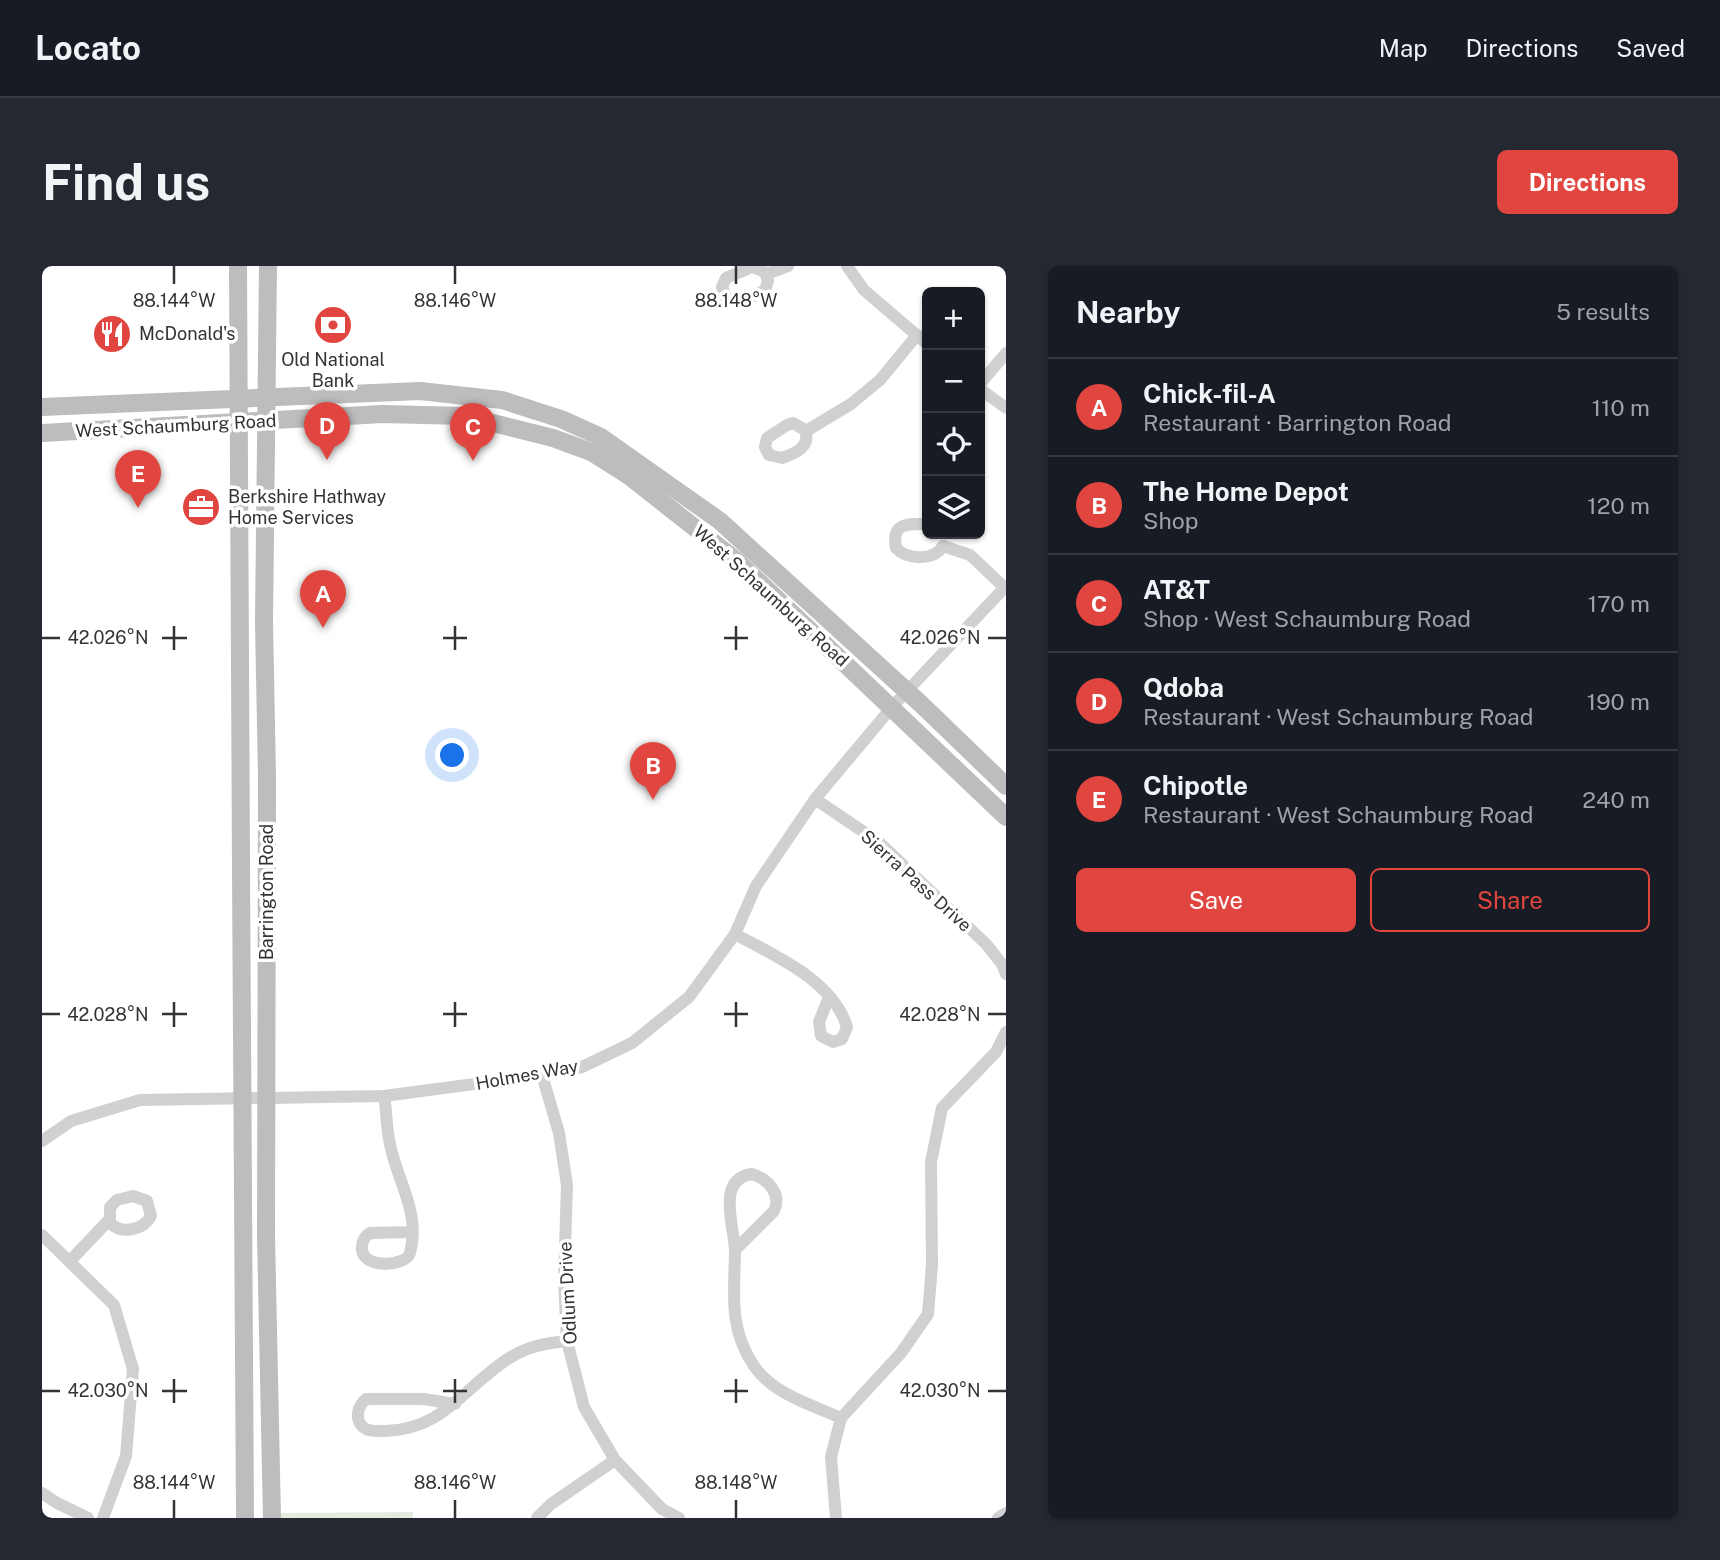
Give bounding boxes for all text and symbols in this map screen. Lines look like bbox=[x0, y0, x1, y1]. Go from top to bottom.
text: Locato bbox=[35, 29, 141, 67]
text: Map bbox=[1379, 34, 1428, 62]
text: Directions bbox=[1466, 34, 1578, 62]
text: Saved bbox=[1616, 34, 1685, 62]
button: Directions bbox=[1497, 150, 1678, 214]
text: Find us bbox=[42, 153, 210, 211]
map controls bbox=[922, 287, 985, 539]
button: + bbox=[922, 287, 985, 350]
text: 88.144°W bbox=[133, 290, 215, 311]
text: 88.146°W bbox=[414, 290, 496, 311]
text: 88.148°W bbox=[694, 290, 778, 311]
text: Nearby bbox=[1076, 294, 1180, 330]
text: 5 results bbox=[1556, 298, 1650, 325]
bank icon: Old National Bank bbox=[312, 304, 354, 346]
restaurant icon: McDonald's bbox=[91, 313, 133, 355]
place label: McDonald's bbox=[139, 323, 235, 344]
place label: Old National Bank bbox=[281, 349, 385, 391]
button: − bbox=[922, 350, 985, 413]
text: Chick-fil-A bbox=[1143, 378, 1276, 409]
text: A bbox=[1091, 394, 1107, 421]
text: 110 m bbox=[1592, 394, 1650, 421]
pin: D bbox=[304, 402, 350, 460]
pin: C bbox=[450, 403, 496, 461]
text: Restaurant · Barrington Road bbox=[1143, 409, 1452, 436]
street label: West Schaumburg Road bbox=[75, 410, 277, 441]
button: locate bbox=[922, 413, 985, 476]
pin: E bbox=[115, 450, 161, 508]
button: layers bbox=[922, 476, 985, 539]
text: The Home Depot bbox=[1143, 476, 1349, 507]
office icon: Berkshire Hathway Home Services bbox=[180, 486, 222, 528]
place label: Berkshire Hathway Home Services bbox=[228, 486, 387, 528]
text: B bbox=[1091, 492, 1107, 519]
text: 120 m bbox=[1587, 492, 1650, 519]
text: Shop bbox=[1143, 507, 1198, 534]
street label: West Schaumburg Road bbox=[690, 521, 853, 671]
pin: A bbox=[300, 570, 346, 628]
text: AT&T bbox=[1143, 574, 1210, 605]
text: C bbox=[1091, 590, 1107, 617]
text: 170 m bbox=[1588, 590, 1650, 617]
text: Shop · West Schaumburg Road bbox=[1143, 605, 1471, 632]
text: 42.026°N bbox=[68, 627, 148, 648]
text: 42.026°N bbox=[900, 627, 980, 648]
text: Qdoba bbox=[1143, 672, 1224, 703]
text: D bbox=[1091, 688, 1107, 715]
text: 190 m bbox=[1587, 688, 1650, 715]
text: Restaurant · West Schaumburg Road bbox=[1143, 703, 1533, 730]
your location bbox=[435, 738, 469, 772]
pin: B bbox=[630, 742, 676, 800]
text: Chipotle bbox=[1143, 770, 1248, 801]
text: E bbox=[1092, 786, 1106, 813]
text: 240 m bbox=[1582, 786, 1650, 813]
text: Restaurant · West Schaumburg Road bbox=[1143, 801, 1533, 828]
street label: Barrington Road bbox=[256, 824, 277, 960]
street label: Sierra Pass Drive bbox=[857, 825, 976, 936]
button: Save bbox=[1076, 868, 1356, 932]
button: Share bbox=[1370, 868, 1650, 932]
text: 42.028°N bbox=[67, 1004, 149, 1025]
text: 42.028°N bbox=[899, 1004, 981, 1025]
street label: Holmes Way bbox=[474, 1055, 580, 1094]
street label: Odlum Drive bbox=[554, 1241, 581, 1345]
text: 42.030°N bbox=[67, 1380, 149, 1401]
text: 42.030°N bbox=[899, 1380, 981, 1401]
text: 88.144°W bbox=[133, 1472, 215, 1493]
text: 88.146°W bbox=[414, 1472, 496, 1493]
text: 88.148°W bbox=[694, 1472, 778, 1493]

